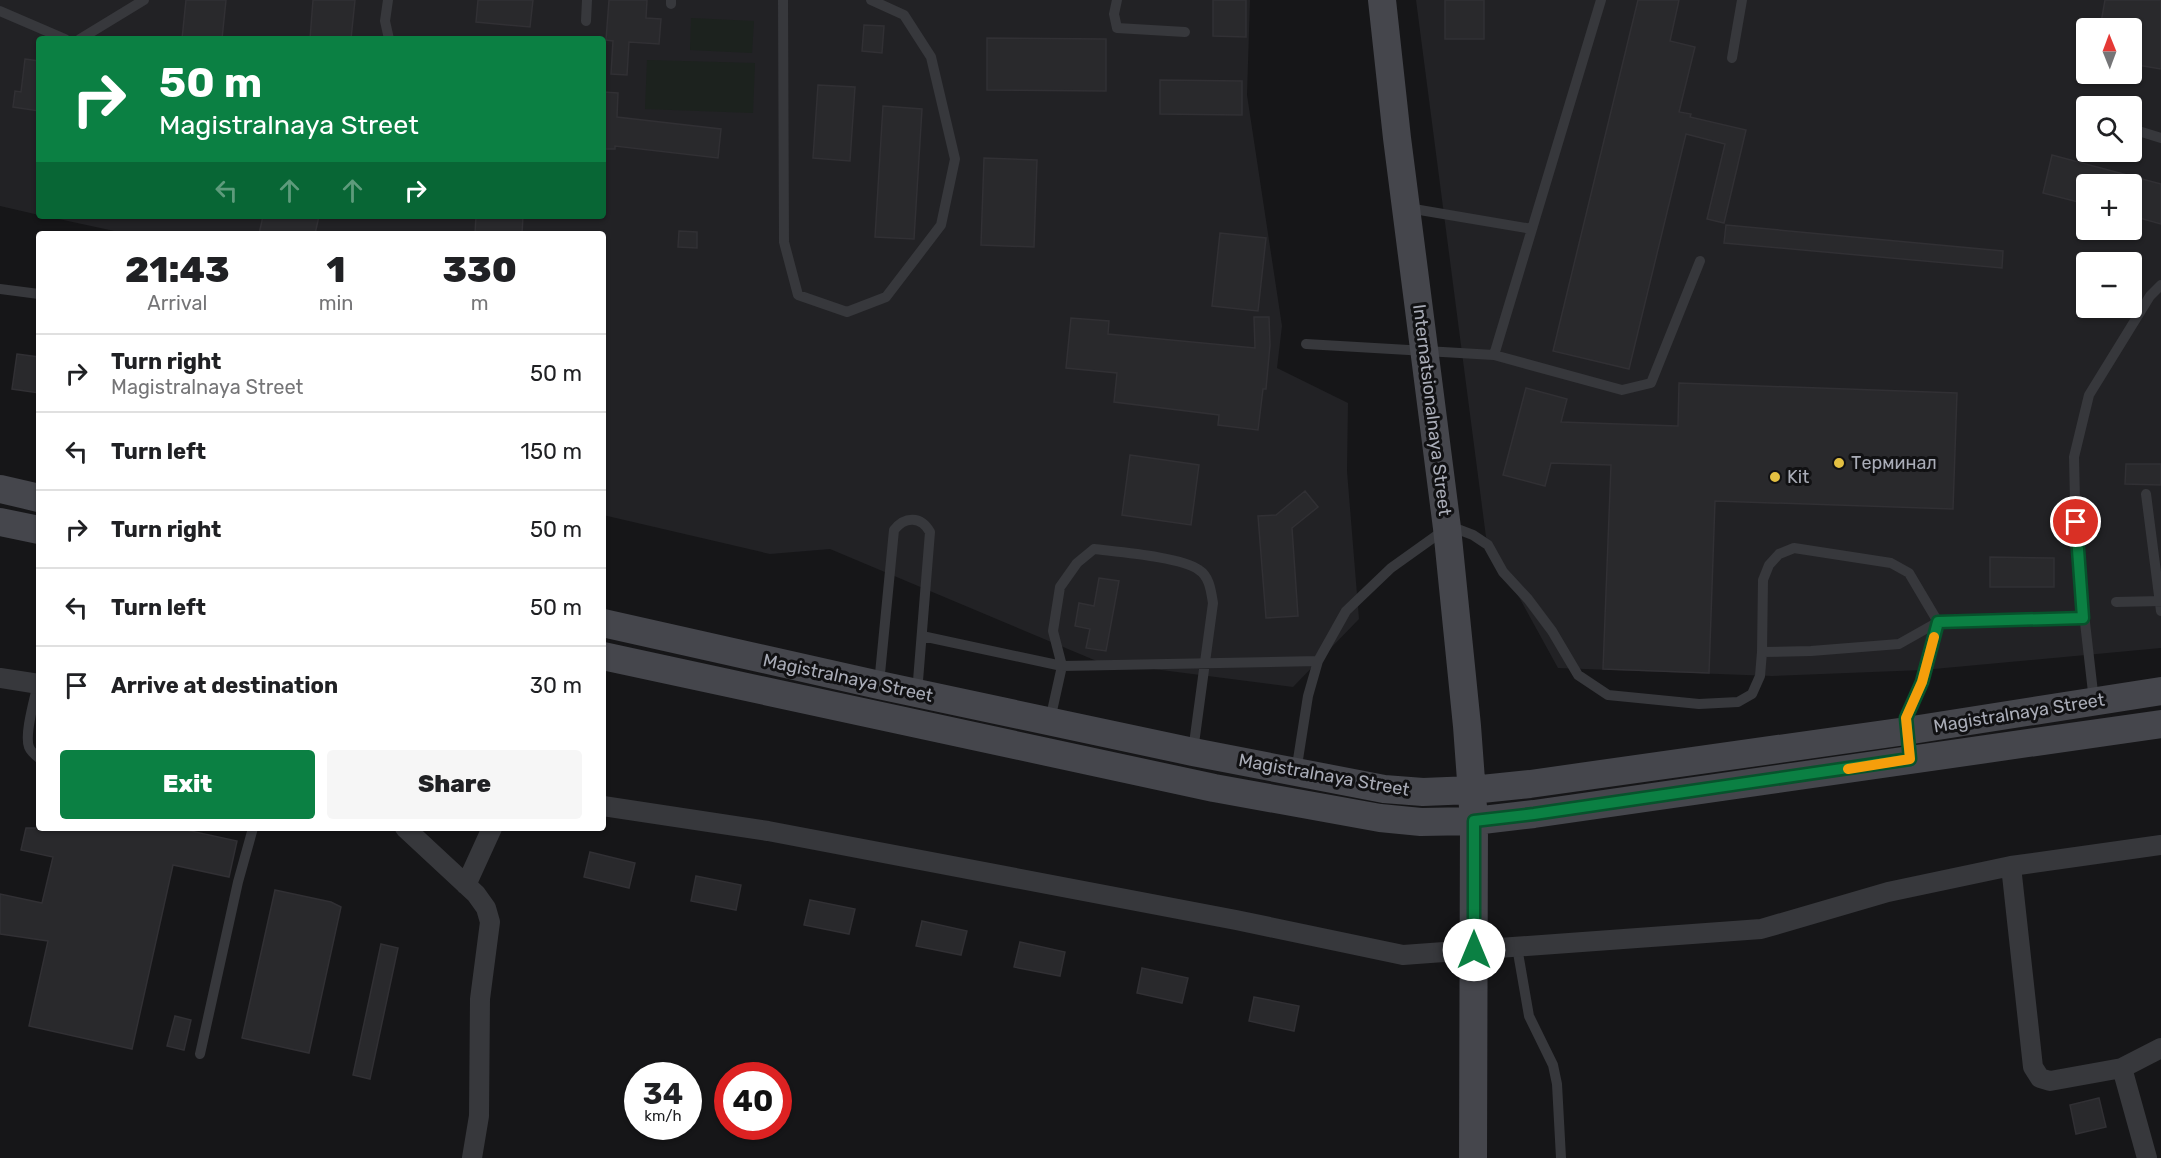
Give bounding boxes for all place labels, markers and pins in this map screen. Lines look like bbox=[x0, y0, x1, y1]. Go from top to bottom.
place label: Терминал bbox=[1851, 452, 1937, 474]
marker: Терминал bbox=[1832, 456, 1846, 470]
place label: Kit bbox=[1787, 466, 1809, 488]
marker: Kit bbox=[1768, 470, 1782, 484]
pin bbox=[2050, 496, 2101, 547]

